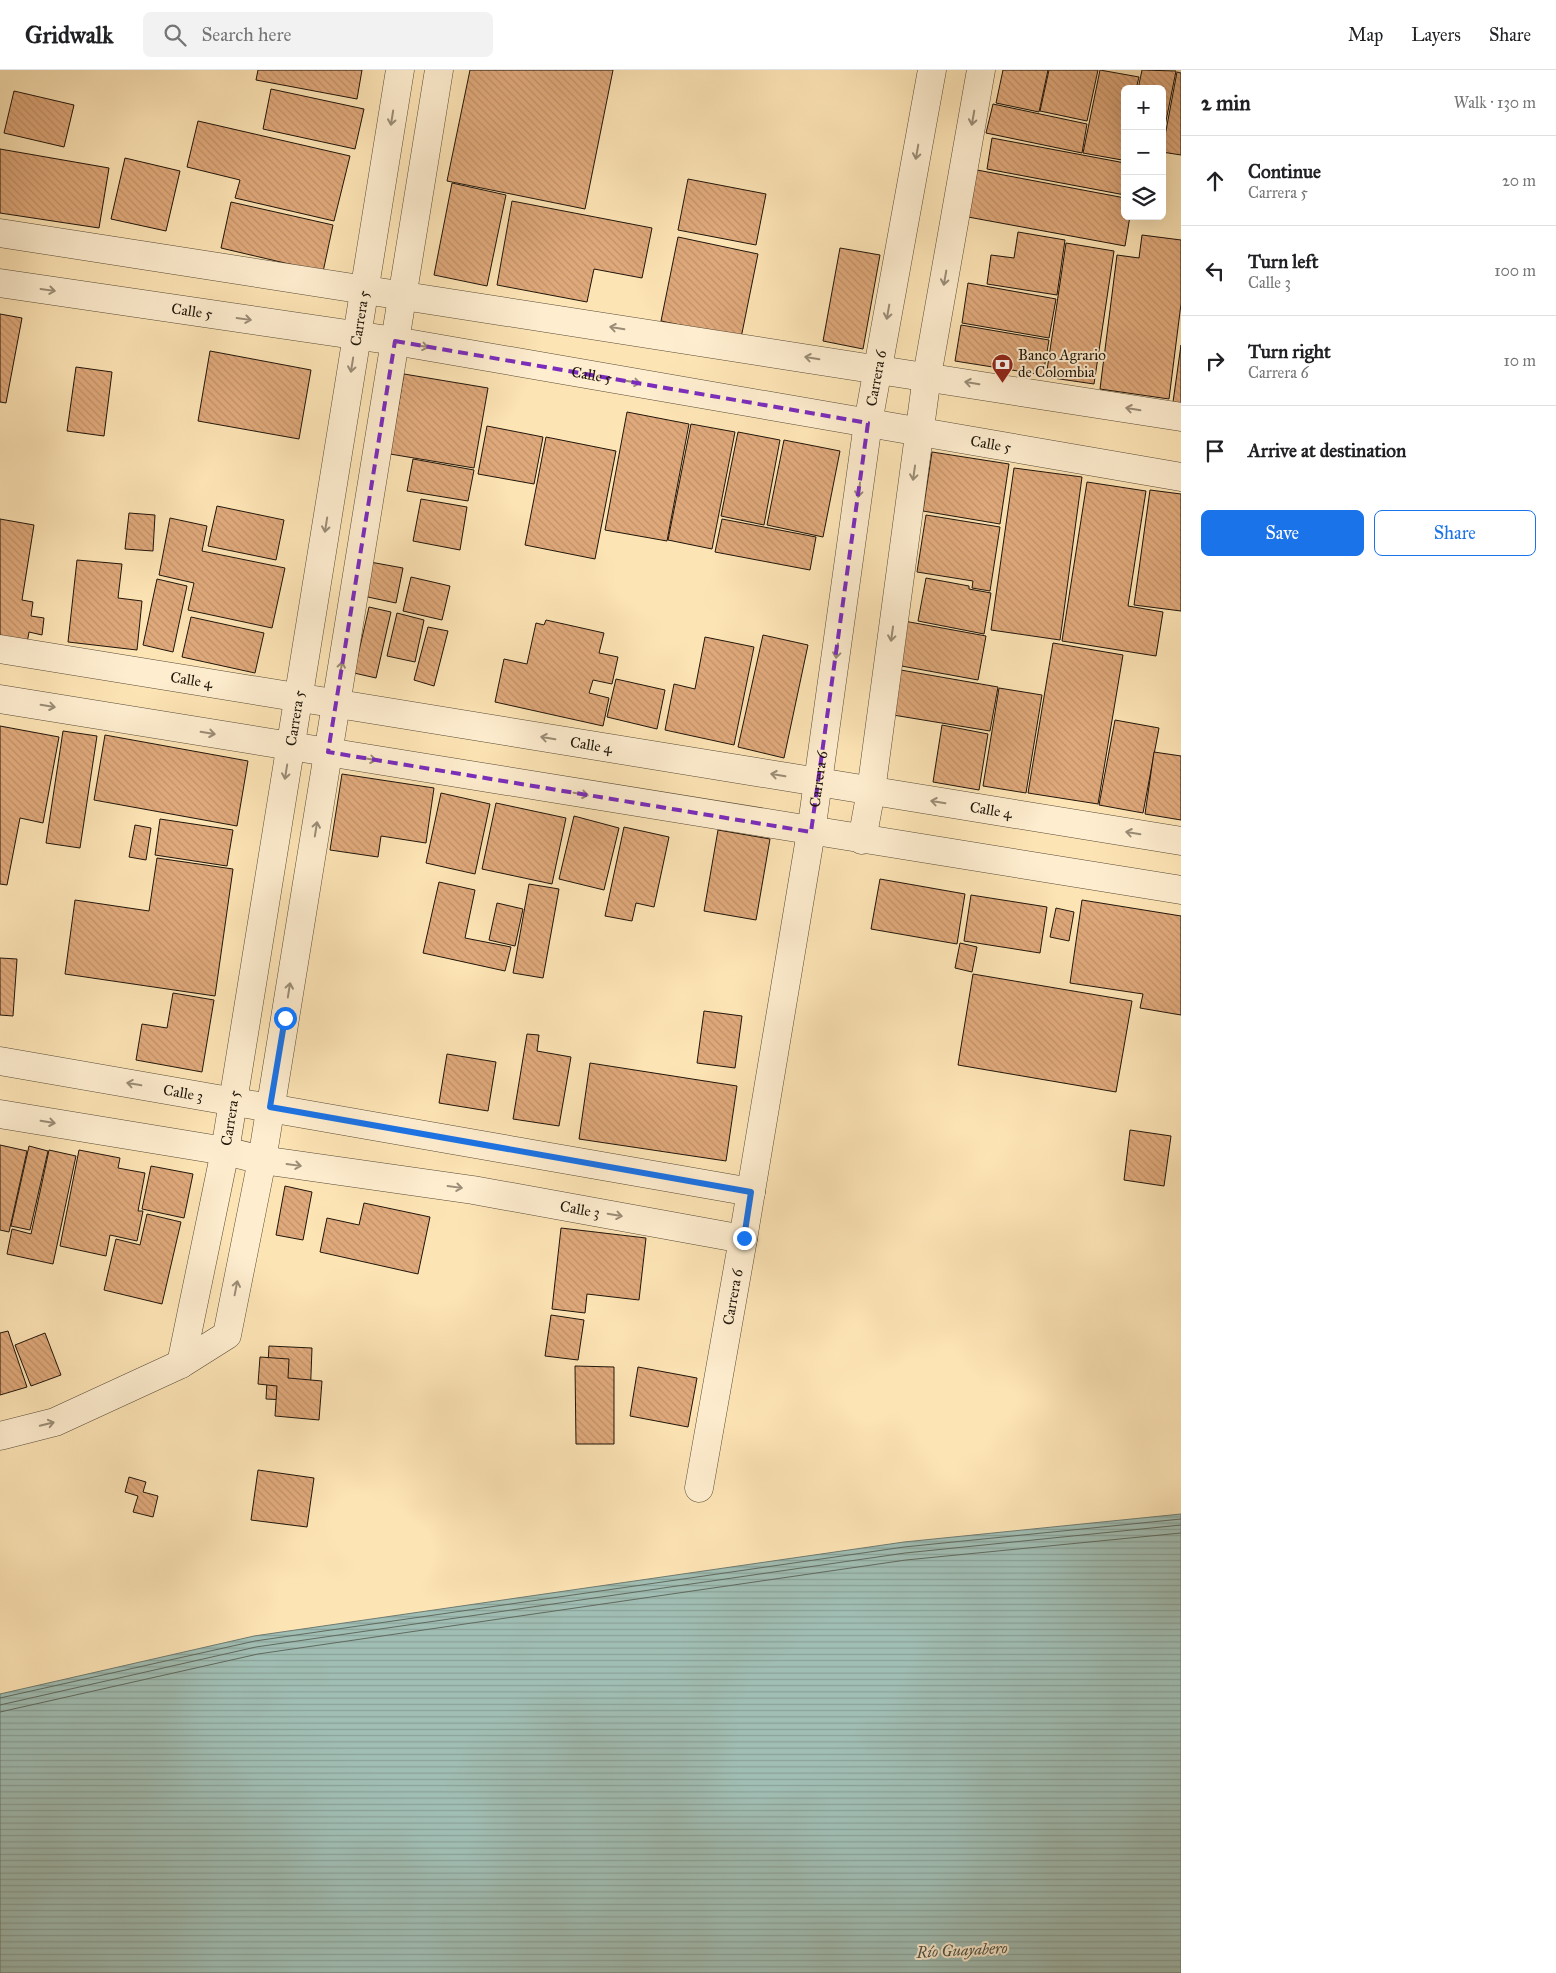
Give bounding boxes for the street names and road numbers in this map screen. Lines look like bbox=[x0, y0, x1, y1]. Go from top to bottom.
street label: Carrera 5 bbox=[346, 289, 373, 348]
street label: Calle 5 bbox=[170, 299, 214, 323]
street label: Carrera 6 bbox=[862, 347, 890, 408]
street label: Calle 5 bbox=[570, 363, 614, 387]
street label: Calle 5 bbox=[969, 432, 1013, 456]
street label: Calle 4 bbox=[169, 668, 215, 693]
street label: Carrera 5 bbox=[282, 689, 308, 747]
street label: Calle 4 bbox=[569, 733, 614, 758]
street label: Carrera 6 bbox=[806, 748, 831, 808]
street label: Calle 4 bbox=[969, 798, 1014, 823]
street label: Calle 3 bbox=[162, 1081, 205, 1105]
street label: Carrera 5 bbox=[217, 1089, 244, 1147]
street label: Calle 3 bbox=[559, 1197, 601, 1222]
street label: Carrera 6 bbox=[719, 1266, 747, 1327]

